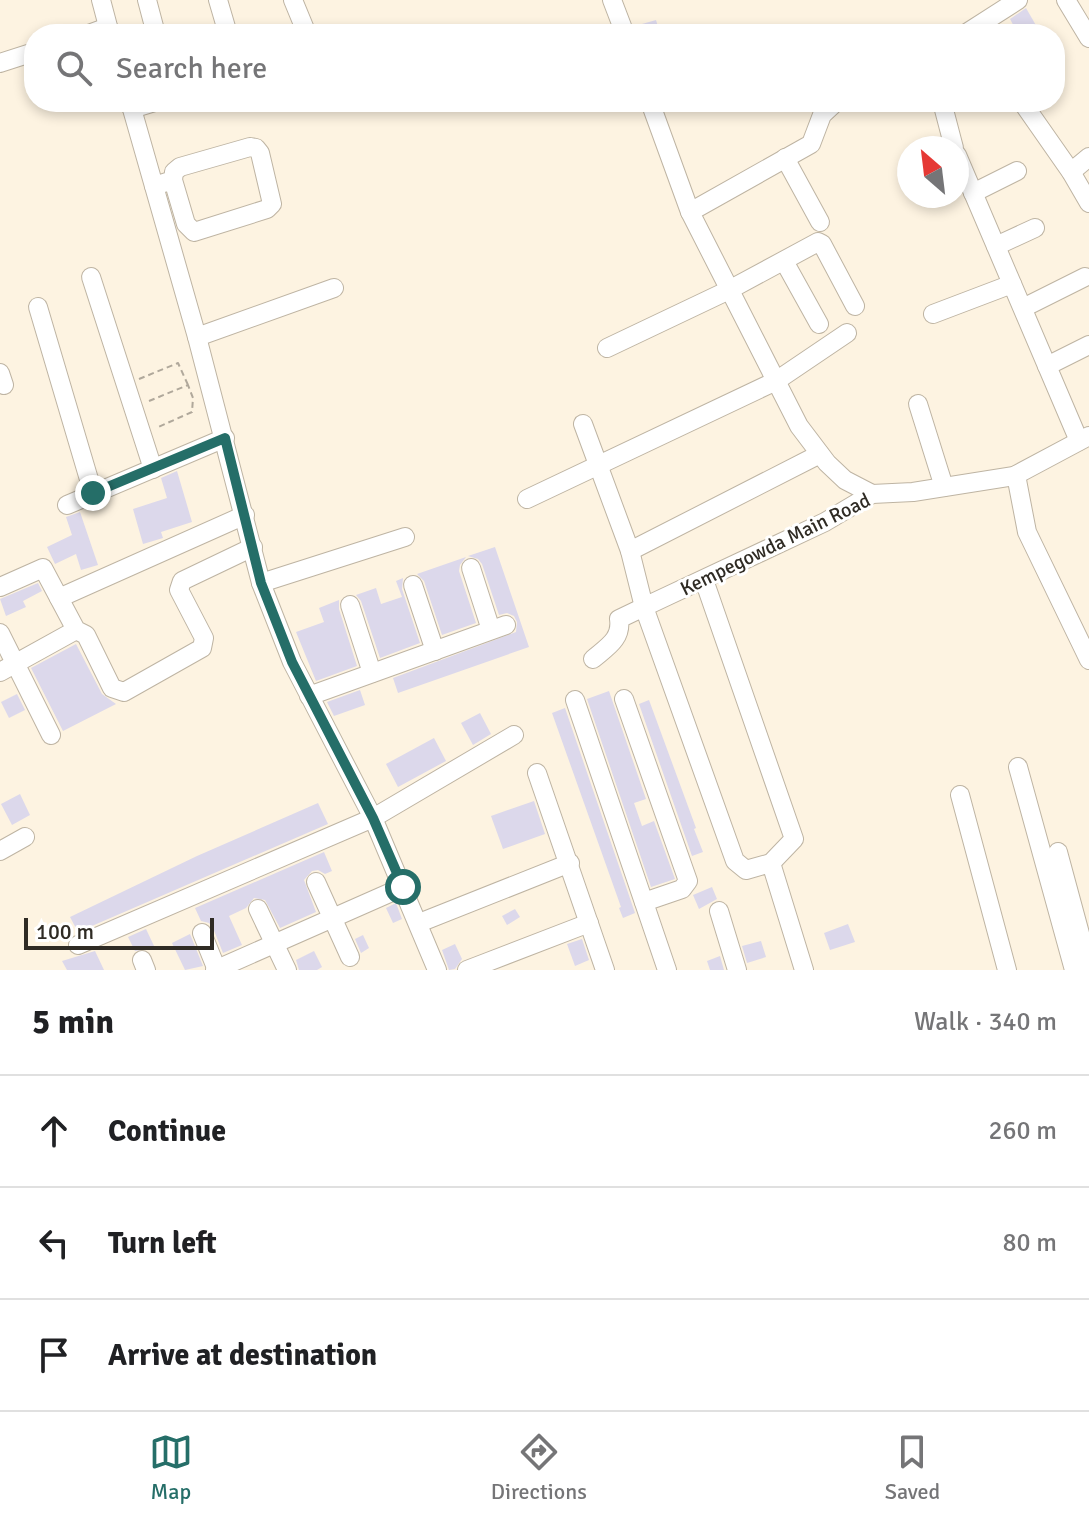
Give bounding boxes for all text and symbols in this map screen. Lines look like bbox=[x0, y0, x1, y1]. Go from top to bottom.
search box bbox=[24, 24, 1065, 112]
icon: search bbox=[52, 46, 96, 90]
text: Search here bbox=[116, 50, 267, 87]
north arrow bbox=[897, 136, 969, 208]
route end bbox=[75, 475, 111, 511]
street label: Kempegowda Main Road bbox=[676, 488, 874, 601]
route start bbox=[385, 869, 421, 905]
scale bar bbox=[24, 914, 214, 950]
text: 100 m bbox=[36, 918, 94, 945]
text: 5 min bbox=[32, 1001, 114, 1043]
text: Walk · 340 m bbox=[914, 1006, 1057, 1038]
icon: ahead bbox=[32, 1109, 76, 1153]
text: Continue bbox=[108, 1113, 226, 1150]
text: 260 m bbox=[988, 1115, 1057, 1147]
icon: left bbox=[32, 1221, 76, 1265]
text: Turn left bbox=[108, 1225, 217, 1262]
text: 80 m bbox=[1002, 1227, 1057, 1259]
icon: arrive bbox=[32, 1333, 76, 1377]
text: Arrive at destination bbox=[108, 1337, 377, 1374]
tab: Map bbox=[149, 1430, 193, 1505]
tab: Directions bbox=[491, 1430, 587, 1505]
tab: Saved bbox=[885, 1430, 940, 1505]

